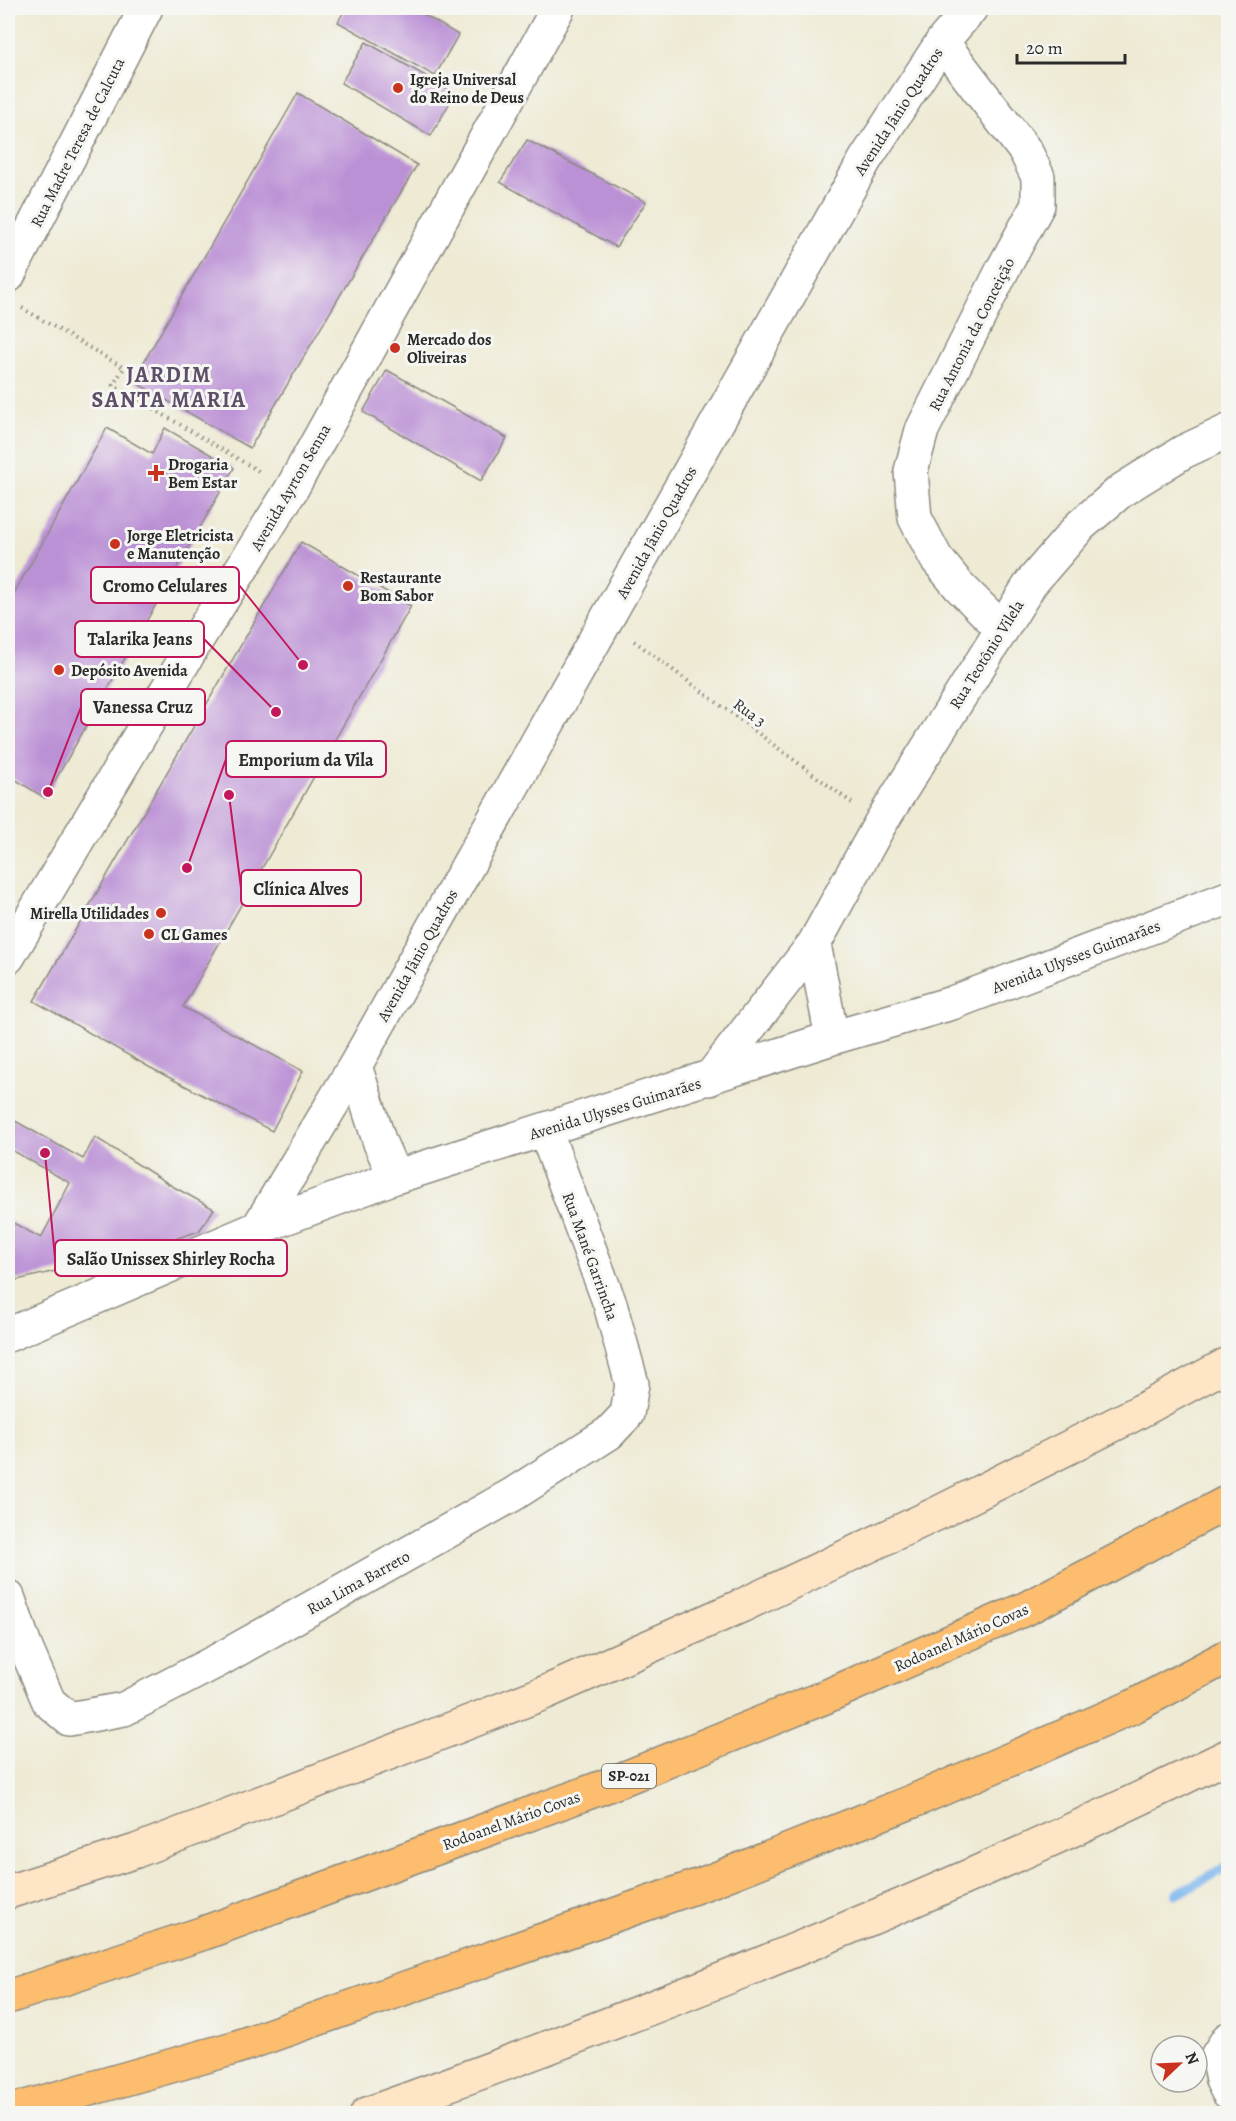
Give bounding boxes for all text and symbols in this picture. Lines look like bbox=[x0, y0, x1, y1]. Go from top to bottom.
scale bar bbox=[1017, 27, 1125, 65]
text: 20 m bbox=[1026, 36, 1063, 60]
street label: Avenida Jânio Quadros bbox=[849, 43, 948, 181]
street label: Rua Madre Teresa de Calcuta bbox=[25, 53, 131, 231]
place label: Igreja Universal do Reino de Deus bbox=[410, 69, 524, 109]
marker: Igreja Universal do Reino de Deus bbox=[391, 81, 405, 95]
street label: Rua Antonia da Conceição bbox=[924, 254, 1020, 415]
place label: Mercado dos Oliveiras bbox=[407, 329, 492, 369]
marker: Mercado dos Oliveiras bbox=[388, 341, 402, 355]
district label: JARDIM SANTA MARIA bbox=[91, 360, 247, 415]
street label: Avenida Ayrton Senna bbox=[245, 419, 336, 556]
place label: Drogaria Bem Estar bbox=[168, 454, 238, 494]
street label: Avenida Jânio Quadros bbox=[611, 462, 702, 604]
marker: Drogaria Bem Estar bbox=[149, 466, 163, 480]
place label: Jorge Eletricista e Manutenção bbox=[127, 525, 234, 565]
marker: Jorge Eletricista e Manutenção bbox=[108, 537, 122, 551]
callout: Cromo Celulares bbox=[91, 567, 239, 603]
place label: Restaurante Bom Sabor bbox=[360, 567, 441, 607]
text: Cromo Celulares bbox=[103, 574, 227, 598]
marker: Restaurante Bom Sabor bbox=[341, 579, 355, 593]
street label: Rua Teotônio Vilela bbox=[944, 595, 1030, 713]
callout: Talarika Jeans bbox=[75, 621, 204, 657]
text: Talarika Jeans bbox=[87, 627, 193, 651]
place label: Depósito Avenida bbox=[71, 660, 188, 682]
marker: Depósito Avenida bbox=[52, 663, 66, 677]
callout: Vanessa Cruz bbox=[81, 689, 205, 725]
street label: Rua 3 bbox=[729, 693, 770, 732]
text: Vanessa Cruz bbox=[92, 695, 193, 719]
callout: Emporium da Vila bbox=[226, 741, 386, 777]
text: Emporium da Vila bbox=[238, 748, 374, 772]
callout: Clínica Alves bbox=[241, 870, 361, 906]
text: Clínica Alves bbox=[253, 877, 349, 901]
street label: Avenida Jânio Quadros bbox=[372, 885, 463, 1027]
place label: Mirella Utilidades bbox=[30, 903, 149, 925]
marker: Mirella Utilidades bbox=[154, 906, 168, 920]
street label: Avenida Ulysses Guimarães bbox=[988, 915, 1164, 1000]
place label: CL Games bbox=[161, 924, 227, 946]
marker: CL Games bbox=[142, 927, 156, 941]
street label: Avenida Ulysses Guimarães bbox=[526, 1072, 704, 1146]
street label: Rua Mané Garrincha bbox=[557, 1189, 624, 1324]
callout: Salão Unissex Shirley Rocha bbox=[55, 1240, 287, 1276]
text: Salão Unissex Shirley Rocha bbox=[67, 1247, 276, 1271]
street label: Rua Lima Barreto bbox=[303, 1545, 414, 1620]
street label: Rodoanel Mário Covas bbox=[891, 1598, 1032, 1677]
road number: SP-021 bbox=[602, 1764, 656, 1788]
street label: Rodoanel Mário Covas bbox=[439, 1786, 583, 1856]
north arrow bbox=[1149, 2034, 1209, 2094]
text: N bbox=[1179, 2049, 1204, 2069]

